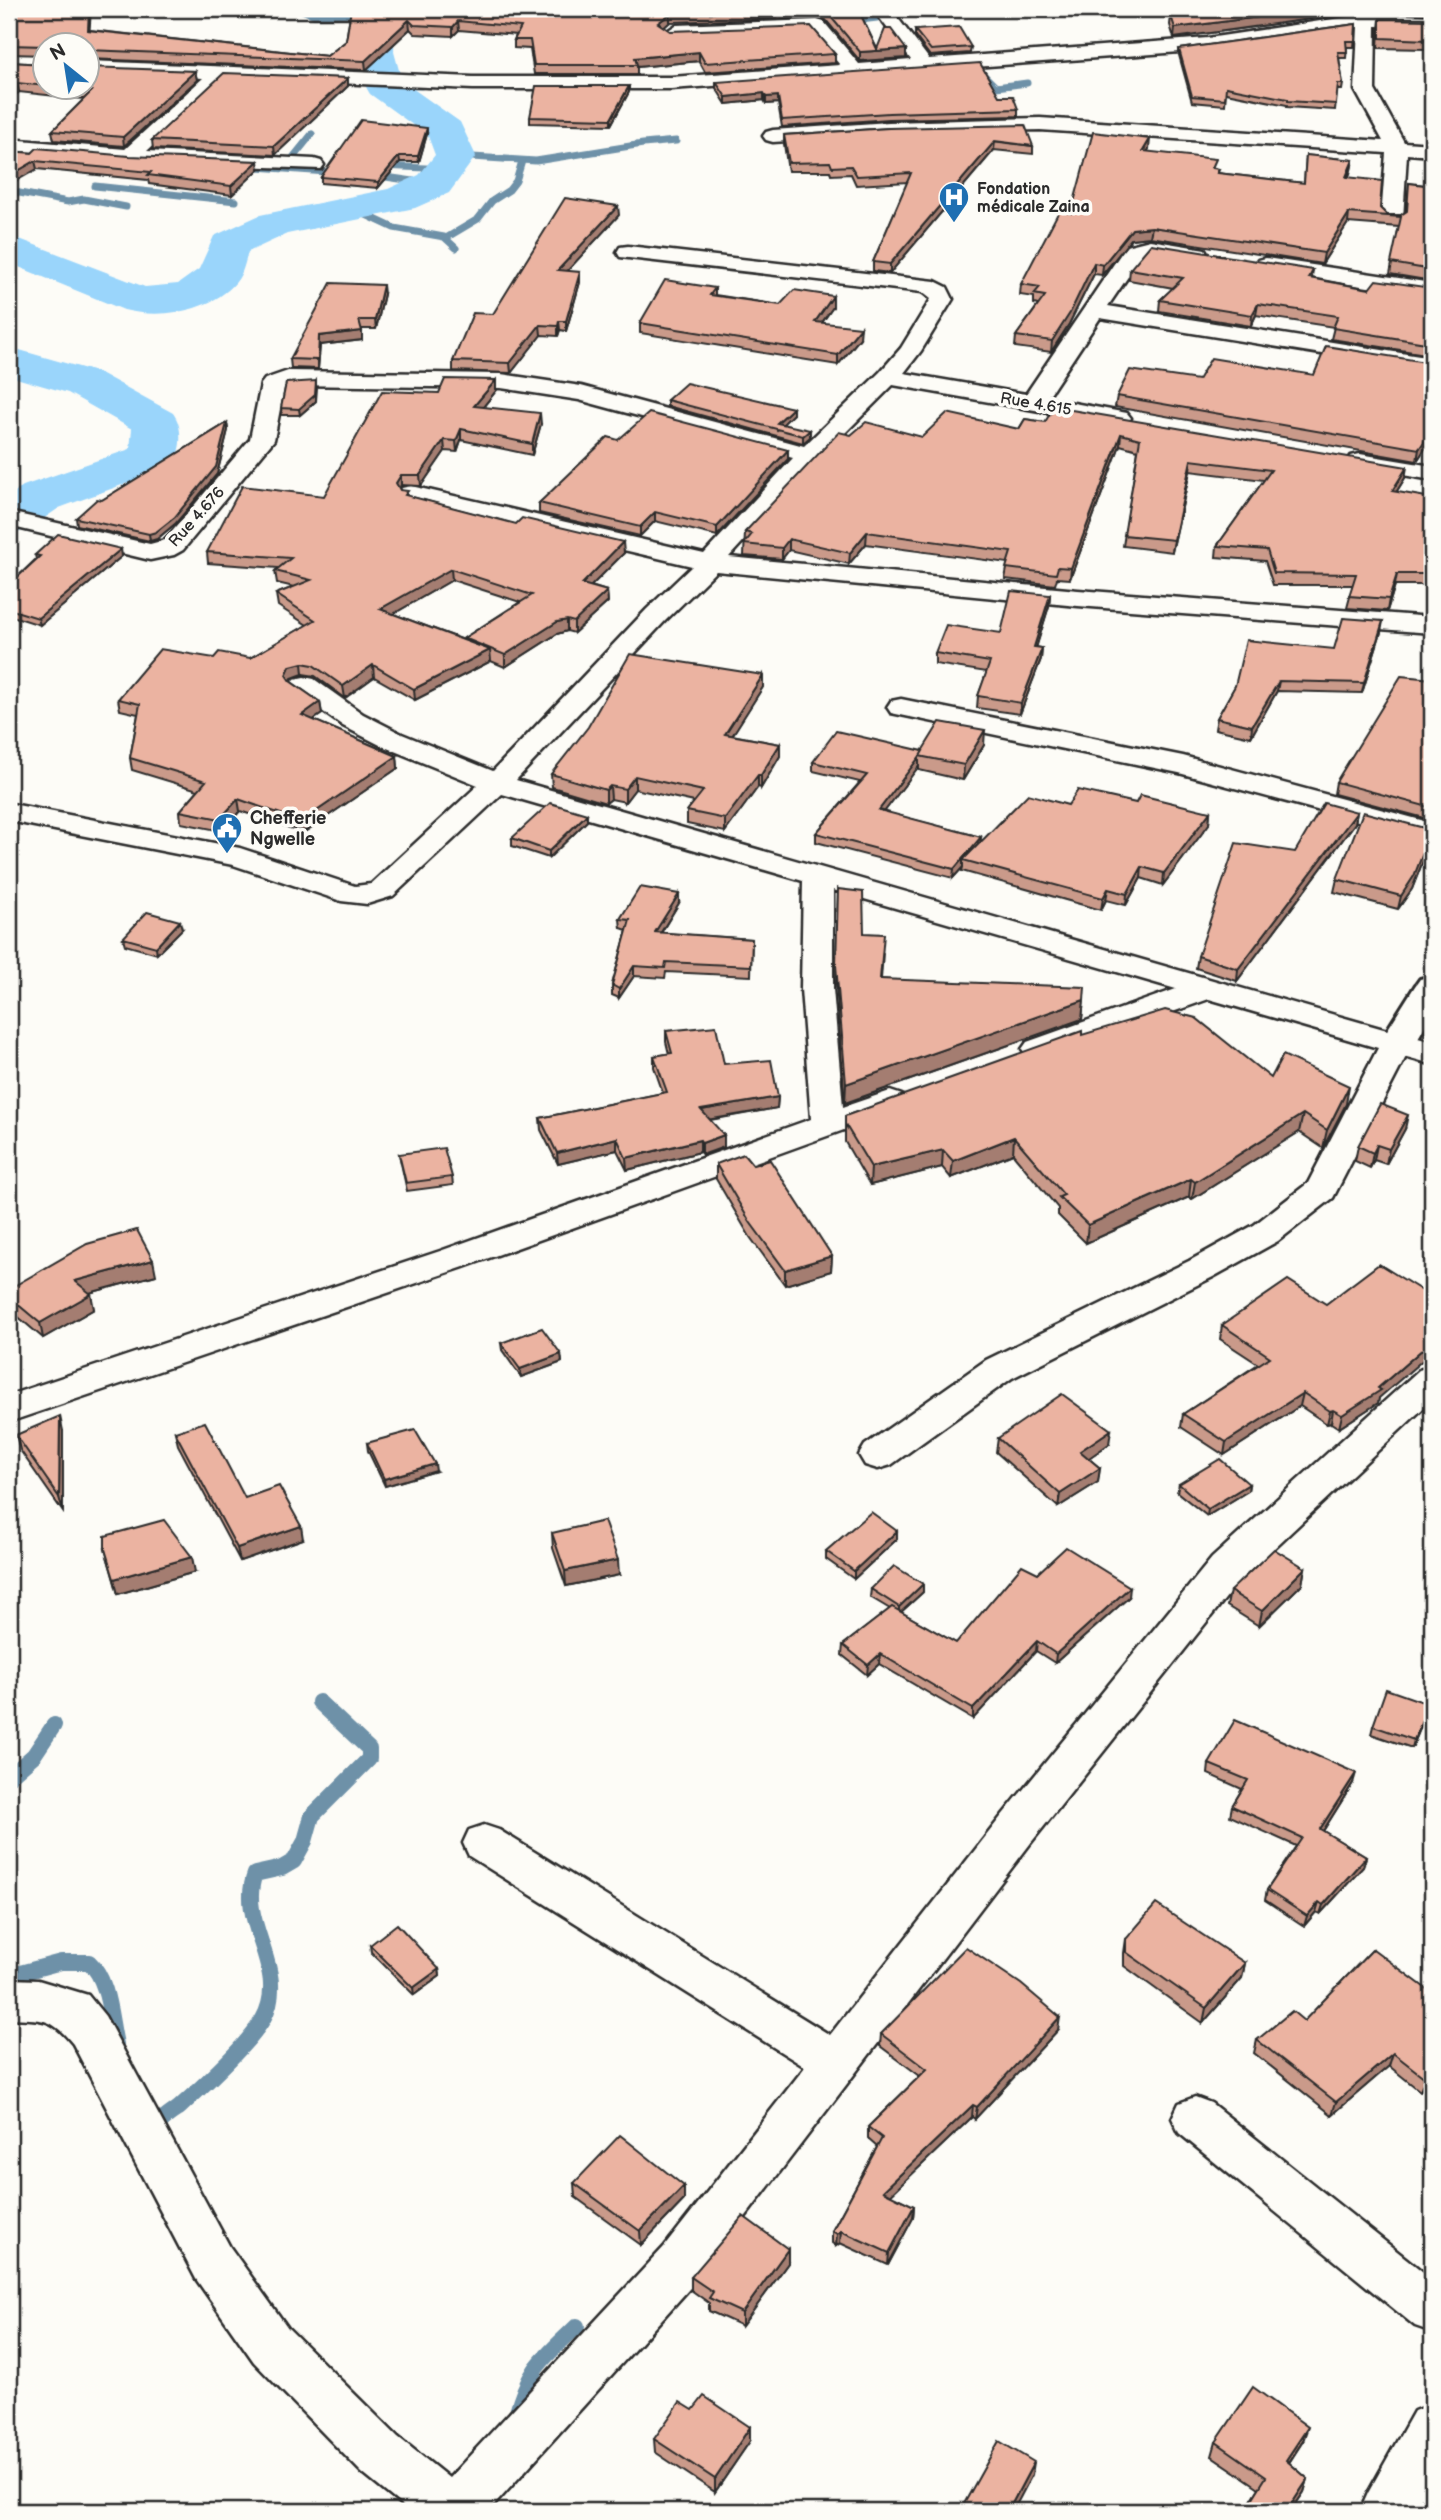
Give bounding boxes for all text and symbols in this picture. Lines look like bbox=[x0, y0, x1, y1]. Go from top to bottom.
north arrow bbox=[32, 32, 102, 102]
text: N bbox=[46, 39, 70, 66]
hospital icon: Fondation médicale Zaina bbox=[937, 180, 971, 224]
place label: Fondation médicale Zaina bbox=[977, 180, 1090, 217]
street label: Rue 4.615 bbox=[999, 389, 1073, 420]
street label: Rue 4.676 bbox=[165, 483, 229, 551]
place label: Chefferie Ngwelle bbox=[250, 808, 326, 850]
public building icon: Chefferie Ngwelle bbox=[210, 811, 244, 855]

